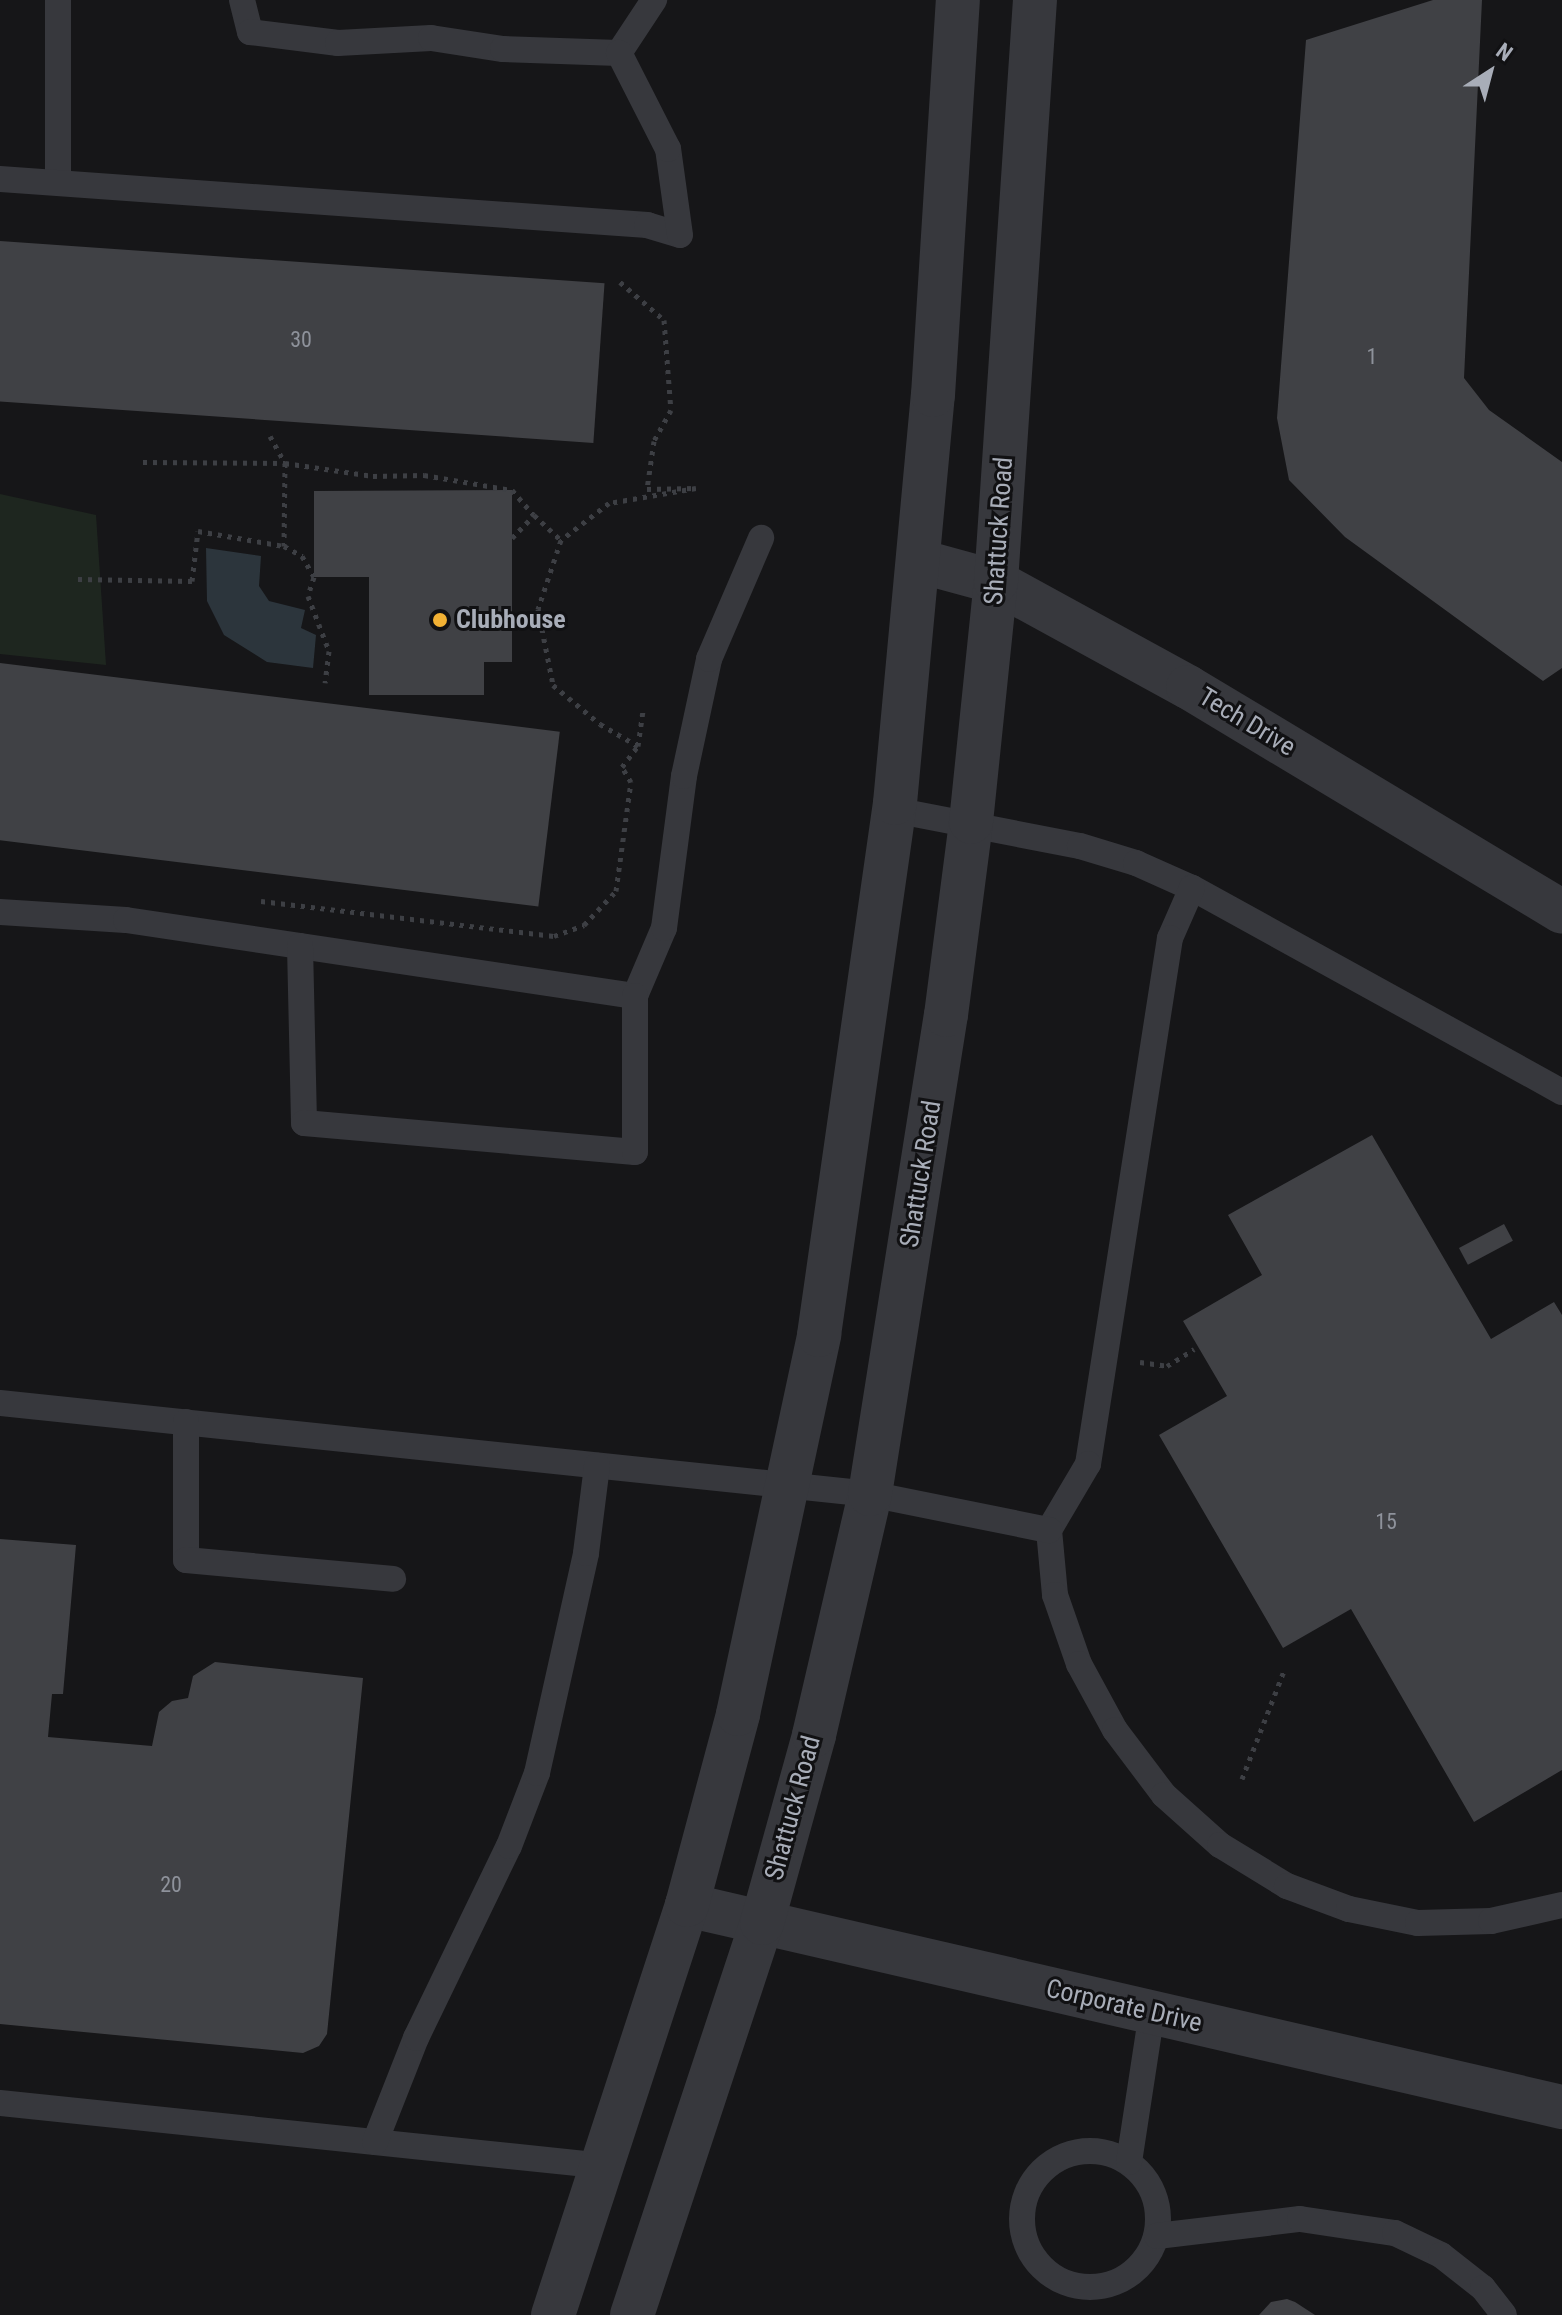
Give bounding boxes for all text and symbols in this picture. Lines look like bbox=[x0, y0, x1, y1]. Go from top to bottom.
north arrow bbox=[1450, 32, 1530, 112]
text: N bbox=[1492, 38, 1517, 66]
house number: 30 bbox=[290, 327, 312, 353]
house number: 1 bbox=[1367, 344, 1377, 370]
street label: Shattuck Road bbox=[978, 456, 1020, 606]
place label: Clubhouse bbox=[456, 604, 566, 636]
marker: Clubhouse bbox=[431, 611, 449, 629]
street label: Tech Drive bbox=[1193, 681, 1301, 763]
street label: Shattuck Road bbox=[894, 1098, 948, 1250]
house number: 15 bbox=[1375, 1509, 1397, 1535]
street label: Shattuck Road bbox=[759, 1732, 827, 1884]
house number: 20 bbox=[160, 1872, 182, 1898]
street label: Corporate Drive bbox=[1043, 1973, 1205, 2039]

